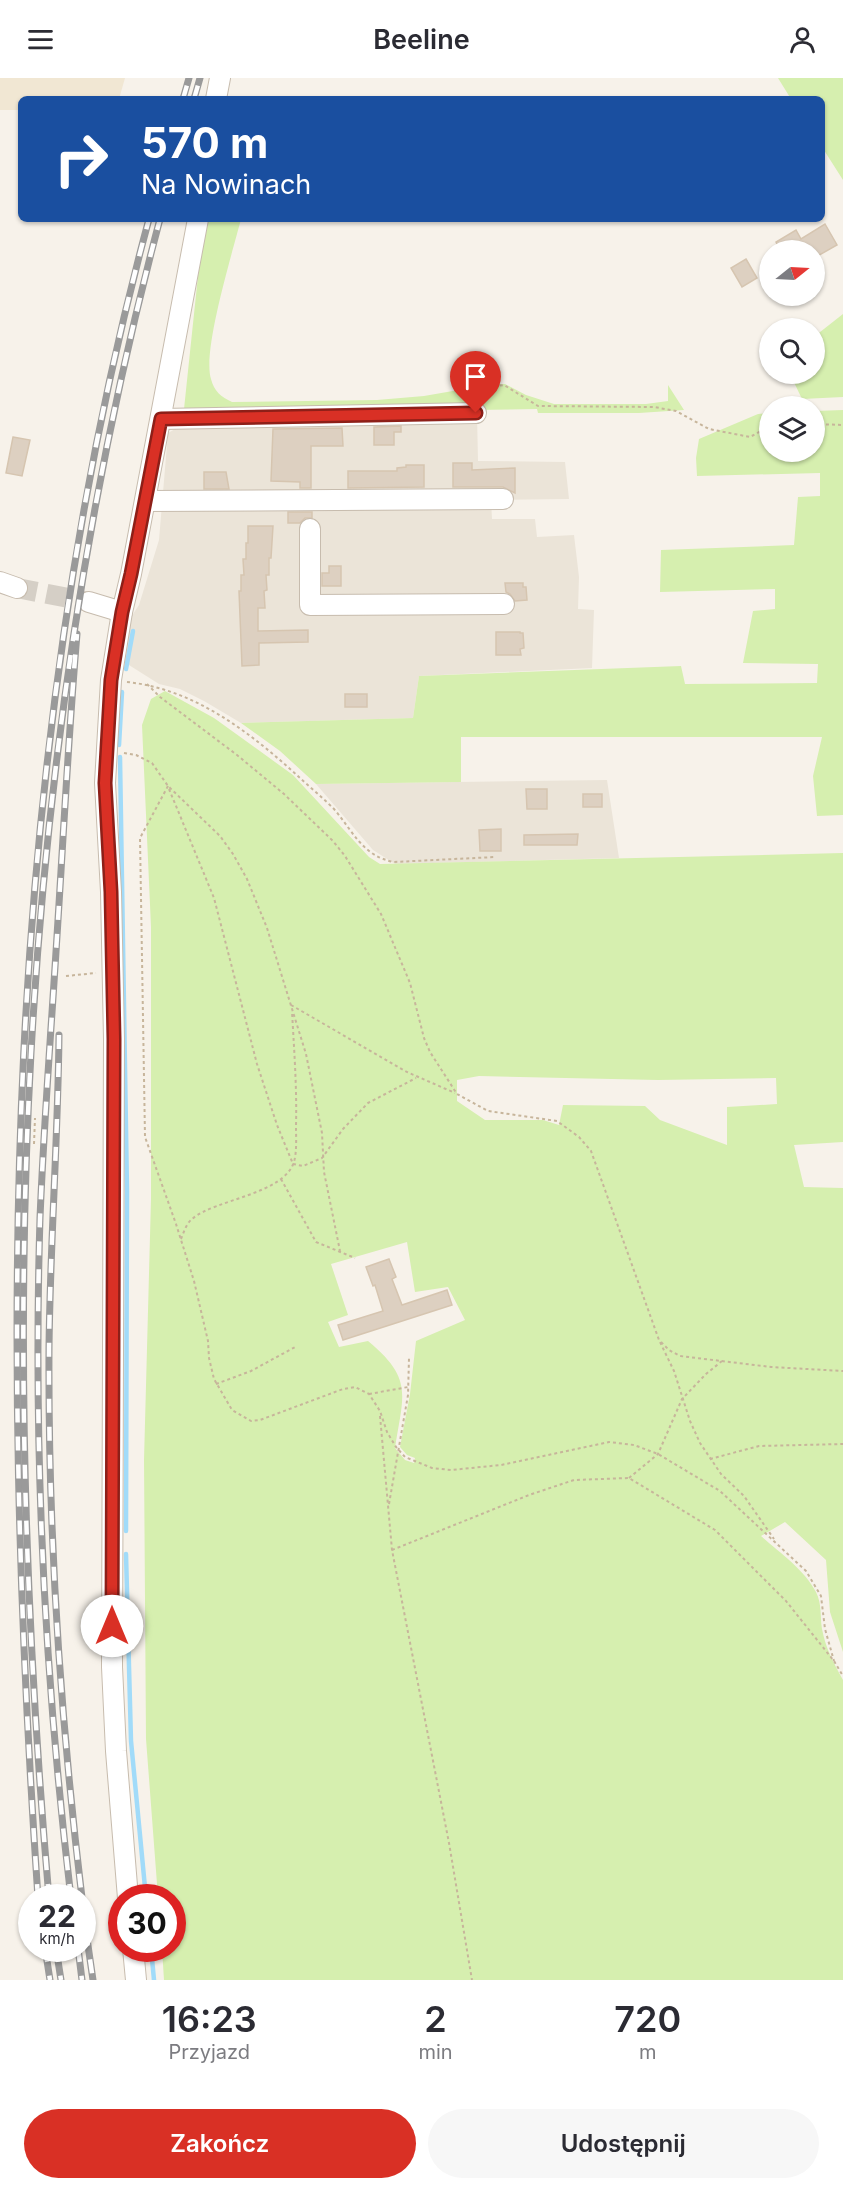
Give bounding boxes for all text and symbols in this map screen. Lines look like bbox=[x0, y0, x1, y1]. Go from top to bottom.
icon: menu bbox=[24, 23, 57, 56]
text: Beeline bbox=[373, 23, 470, 56]
icon: person bbox=[786, 23, 819, 56]
text: 570 m bbox=[141, 117, 268, 168]
icon: right bbox=[42, 120, 120, 198]
text: Na Nowinach bbox=[141, 168, 311, 201]
north arrow bbox=[759, 240, 825, 306]
map controls bbox=[759, 240, 825, 462]
button: search bbox=[759, 318, 825, 384]
pin bbox=[450, 351, 501, 413]
icon: arrive bbox=[459, 360, 492, 393]
button: layers bbox=[759, 396, 825, 462]
position arrow bbox=[80, 1594, 144, 1658]
speed limit sign: 30 bbox=[108, 1884, 186, 1962]
text: 22 bbox=[38, 1898, 76, 1934]
text: km/h bbox=[39, 1929, 75, 1948]
text: 16:23 bbox=[162, 1997, 257, 2041]
text: 2 bbox=[424, 1997, 447, 2041]
text: 720 bbox=[614, 1997, 681, 2041]
text: Przyjazd bbox=[168, 2040, 250, 2064]
text: min bbox=[418, 2040, 453, 2064]
text: m bbox=[639, 2040, 657, 2064]
button: Zakończ bbox=[24, 2109, 416, 2178]
button: Udostępnij bbox=[428, 2109, 819, 2178]

